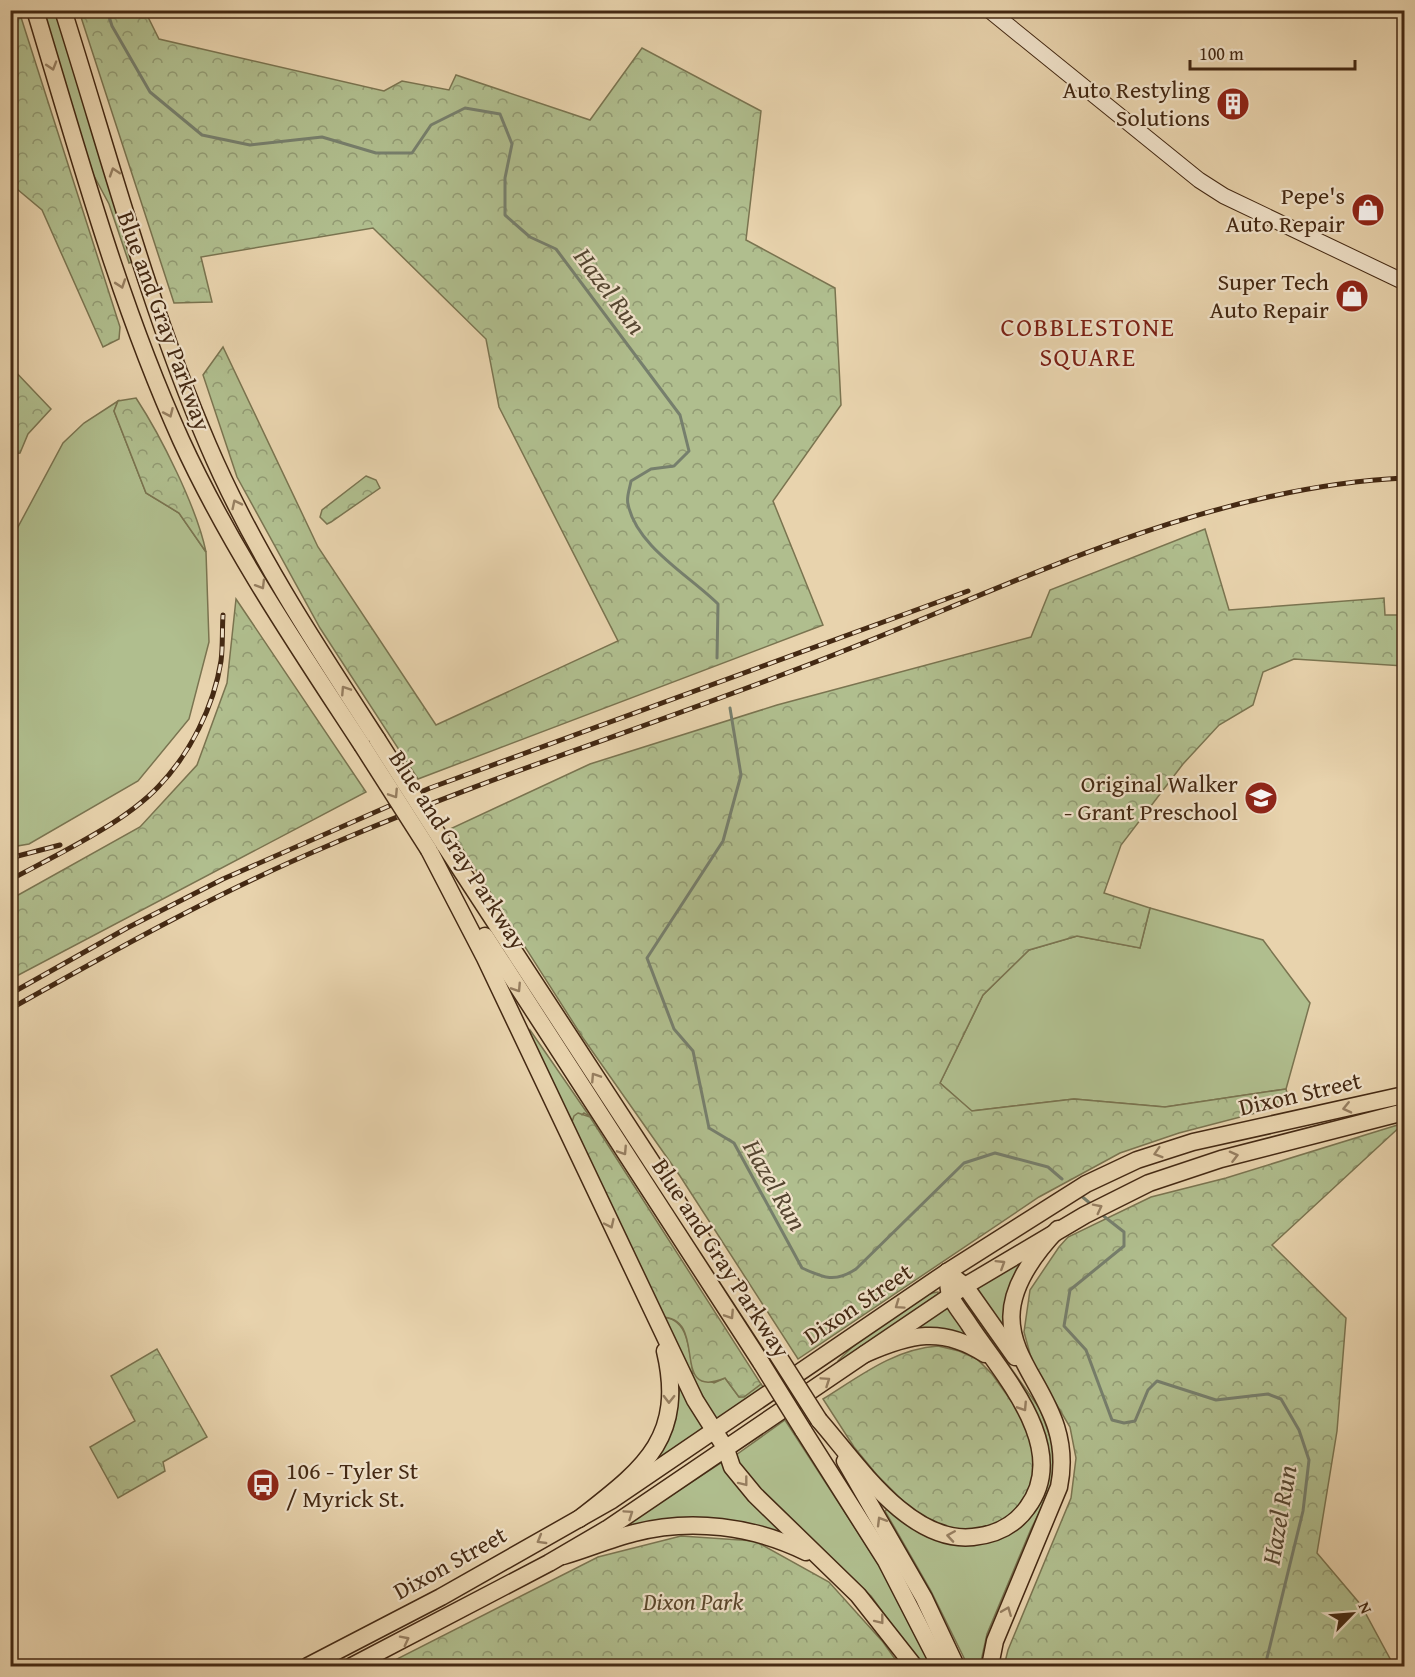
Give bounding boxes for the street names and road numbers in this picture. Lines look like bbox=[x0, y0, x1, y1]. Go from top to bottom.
street label: Blue and Gray Parkway bbox=[108, 206, 221, 436]
street label: Blue and Gray Parkway bbox=[381, 743, 536, 956]
street label: Dixon Street bbox=[1235, 1062, 1365, 1125]
street label: Blue and Gray Parkway bbox=[644, 1151, 799, 1364]
street label: Dixon Street bbox=[796, 1254, 920, 1353]
street label: Dixon Street bbox=[387, 1517, 513, 1608]

